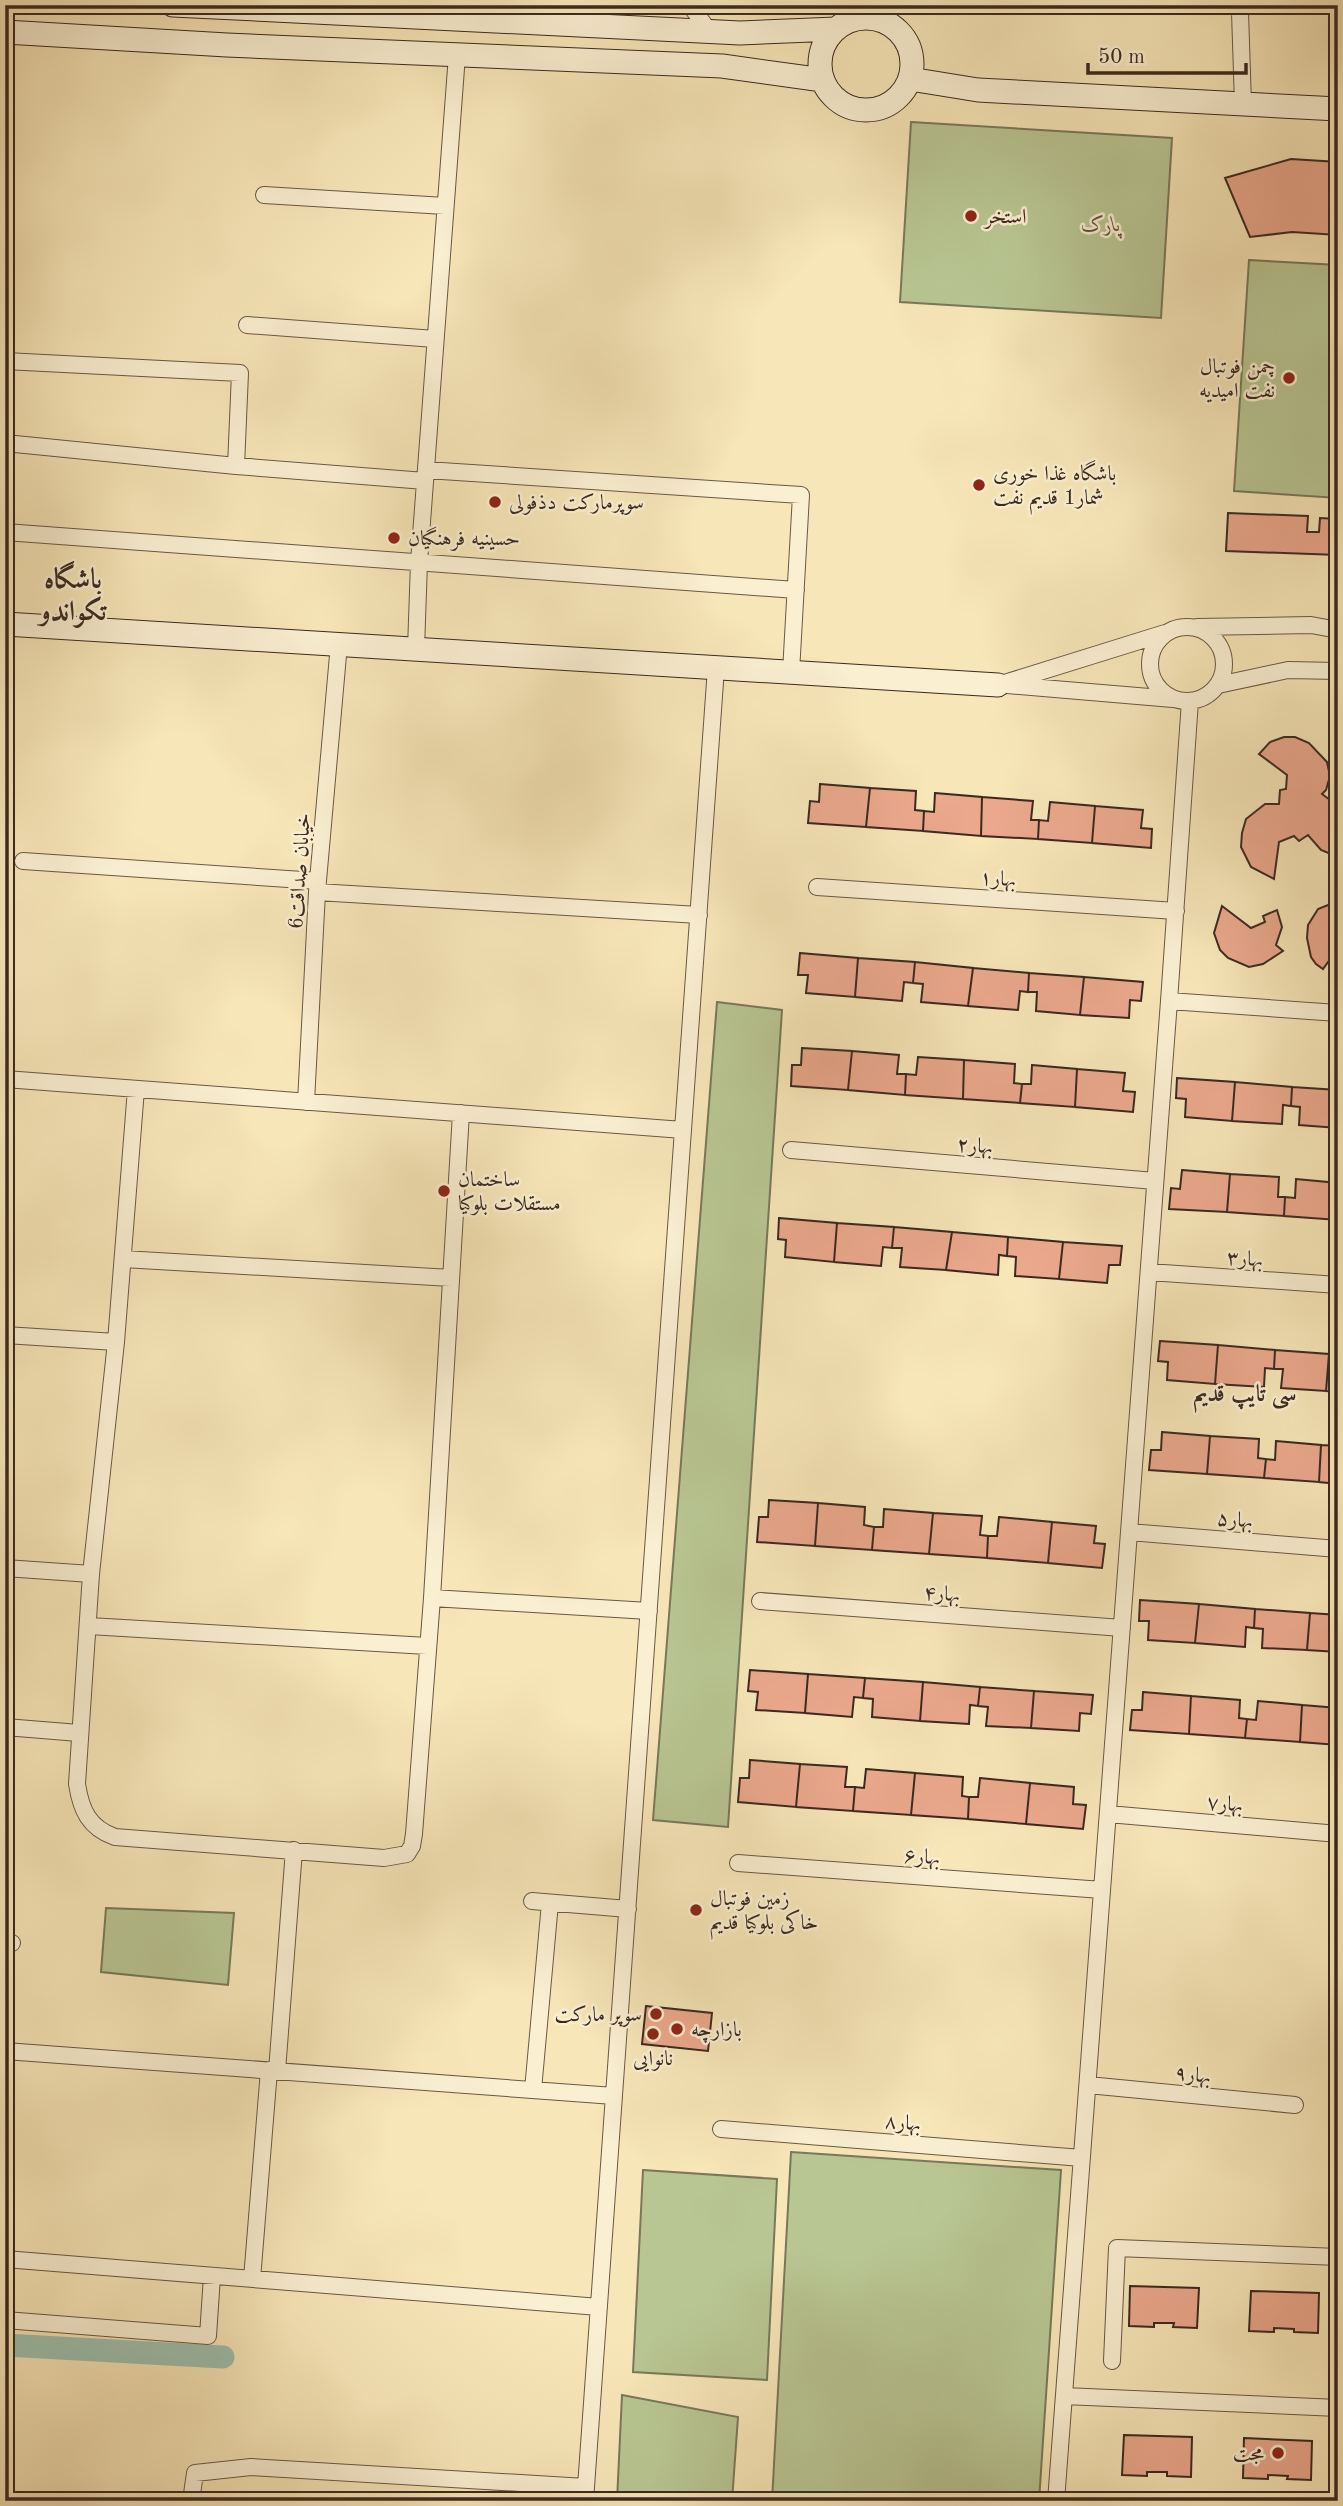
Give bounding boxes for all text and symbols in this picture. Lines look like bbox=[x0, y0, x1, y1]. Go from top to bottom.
scale bar bbox=[1088, 32, 1245, 76]
text: 50 m bbox=[1098, 47, 1145, 68]
place label: استخر bbox=[983, 207, 1027, 229]
marker: استخر bbox=[963, 208, 979, 224]
park label: پارک bbox=[1081, 214, 1123, 239]
place label: چمن فوتبال نفت امیدیه bbox=[1199, 357, 1275, 403]
marker: چمن فوتبال نفت امیدیه bbox=[1281, 370, 1297, 386]
place label: باشگاه غذا خوری شمار1 قدیم نفت bbox=[993, 460, 1116, 515]
marker: باشگاه غذا خوری شمار1 قدیم نفت bbox=[971, 477, 987, 493]
place label: سوپرمارکت دذفولی bbox=[509, 493, 644, 515]
marker: سوپرمارکت دذفولی bbox=[487, 494, 503, 510]
place label: حسینیه فرهنگیان bbox=[408, 526, 520, 551]
marker: حسینیه فرهنگیان bbox=[386, 530, 402, 546]
district label: باشگاه تکواندو bbox=[37, 560, 107, 628]
street label: خیابان صداقت6 bbox=[286, 812, 316, 930]
street label: بهار۱ bbox=[979, 868, 1017, 893]
street label: بهار۲ bbox=[956, 1134, 994, 1161]
place label: ساختمان مستقلات بلوکیا bbox=[458, 1170, 561, 1216]
marker: ساختمان مستقلات بلوکیا bbox=[436, 1183, 452, 1199]
street label: بهار۳ bbox=[1226, 1248, 1264, 1273]
district label: سی تایپ قدیم bbox=[1193, 1383, 1297, 1413]
street label: بهار۵ bbox=[1216, 1508, 1254, 1535]
street label: بهار۴ bbox=[923, 1583, 961, 1608]
street label: بهار۷ bbox=[1206, 1792, 1244, 1819]
street label: بهار۶ bbox=[903, 1846, 941, 1871]
place label: زمین فوتبال خاکی بلوکیا قدیم bbox=[710, 1889, 818, 1940]
marker: زمین فوتبال خاکی بلوکیا قدیم bbox=[688, 1902, 704, 1918]
place label: سوپر مارکت bbox=[555, 2005, 642, 2027]
marker: سوپر مارکت bbox=[648, 2006, 664, 2022]
place label: بازارچه bbox=[691, 2020, 742, 2043]
marker: بازارچه bbox=[669, 2021, 685, 2037]
marker: نانوایی bbox=[645, 2026, 661, 2042]
place label: نانوایی bbox=[633, 2049, 673, 2072]
street label: بهار۹ bbox=[1173, 2063, 1212, 2090]
street label: بهار۸ bbox=[884, 2111, 922, 2138]
place label: مجت bbox=[1233, 2444, 1264, 2465]
marker: مجت bbox=[1270, 2445, 1286, 2461]

